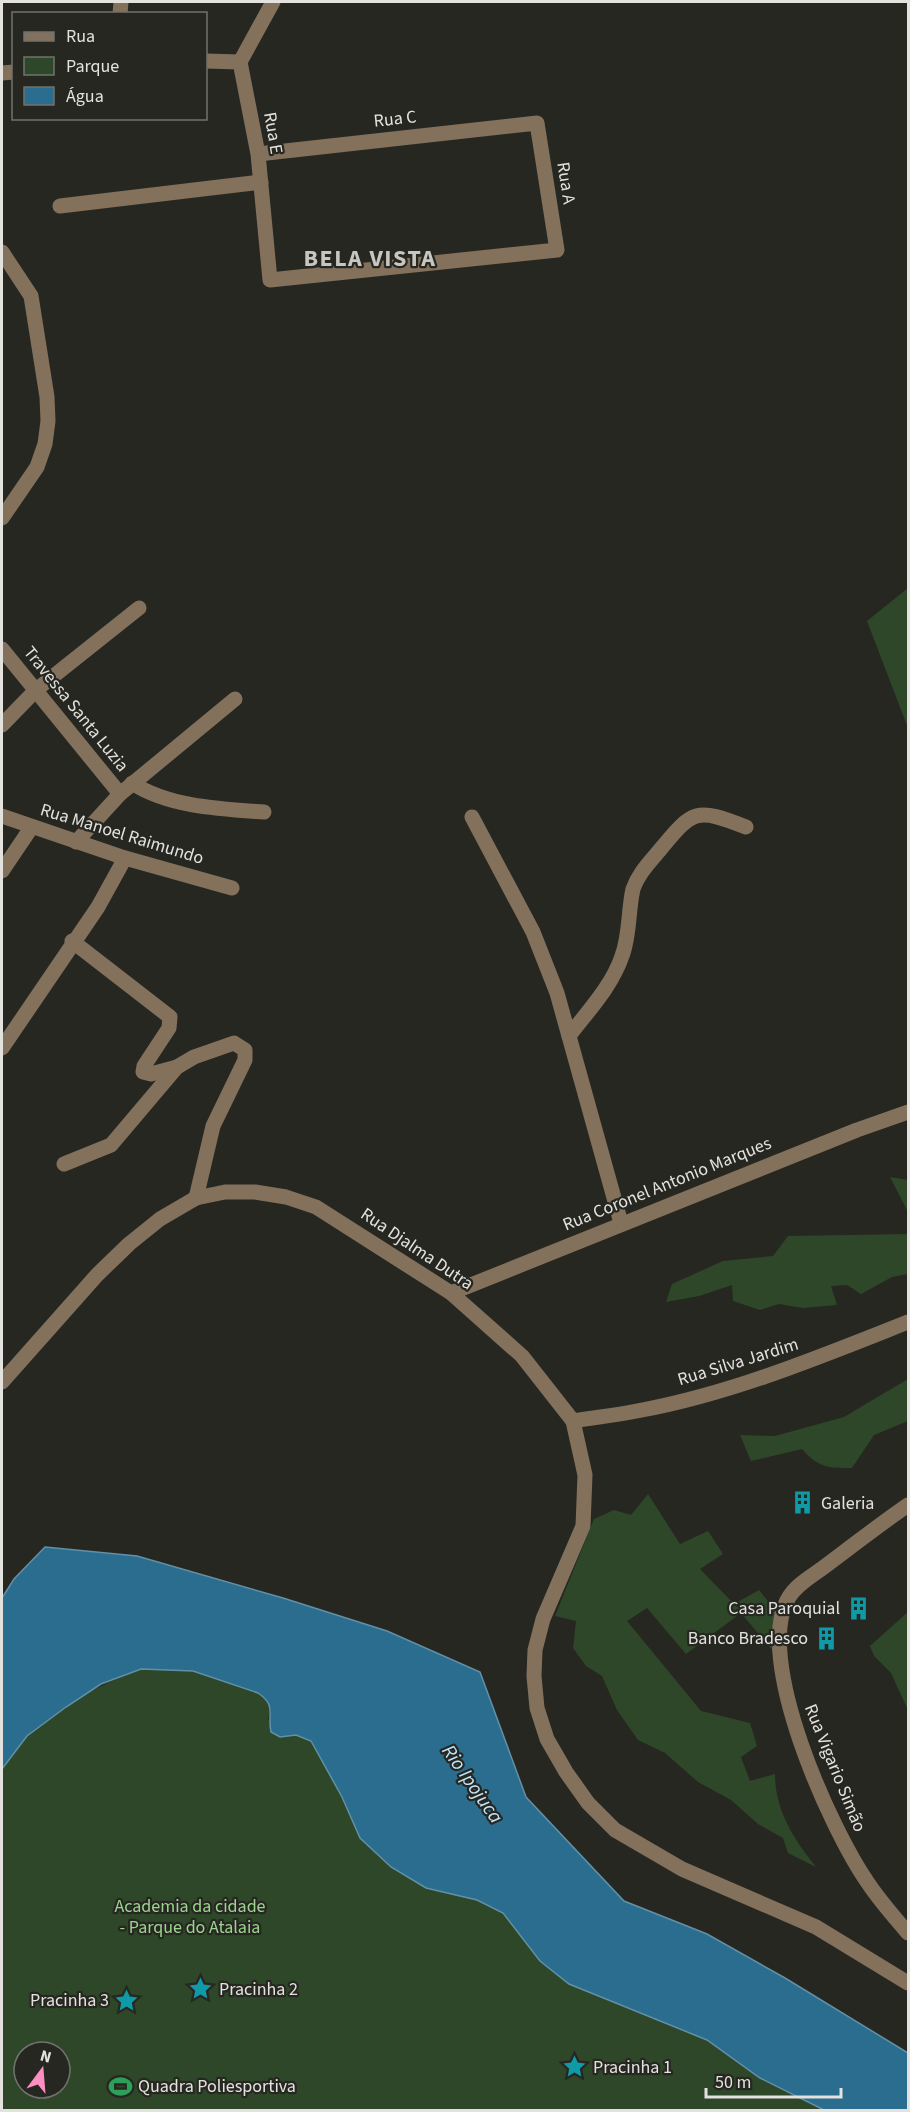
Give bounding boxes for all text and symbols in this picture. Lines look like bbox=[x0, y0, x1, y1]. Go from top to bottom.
legend bbox=[12, 12, 207, 120]
text: Rua bbox=[66, 24, 95, 49]
text: Parque bbox=[66, 54, 119, 79]
text: Água bbox=[66, 84, 104, 109]
street label: Rua C bbox=[372, 104, 418, 134]
street label: Rua E bbox=[257, 110, 289, 156]
street label: Rua A bbox=[550, 160, 582, 206]
district label: BELA VISTA bbox=[303, 241, 437, 276]
street label: Travessa Santa Luzia bbox=[17, 641, 135, 777]
street label: Rua Manoel Raimundo bbox=[37, 797, 207, 871]
street label: Rua Coronel Antonio Marques bbox=[559, 1131, 775, 1237]
street label: Rua Djalma Dutra bbox=[356, 1202, 478, 1296]
street label: Rua Silva Jardim bbox=[675, 1332, 801, 1392]
building icon: Galeria bbox=[790, 1490, 816, 1516]
place label: Galeria bbox=[821, 1491, 874, 1516]
building icon: Casa Paroquial bbox=[845, 1595, 871, 1621]
place label: Casa Paroquial bbox=[728, 1596, 840, 1621]
building icon: Banco Bradesco bbox=[813, 1625, 839, 1651]
place label: Banco Bradesco bbox=[688, 1626, 808, 1651]
street label: Rua Vigario Simão bbox=[798, 1700, 872, 1836]
water label: Rio Ipojuca bbox=[435, 1739, 510, 1829]
park label: Academia da cidade - Parque do Atalaia bbox=[114, 1894, 266, 1940]
place icon: Pracinha 2 bbox=[188, 1976, 214, 2002]
place label: Pracinha 2 bbox=[219, 1977, 298, 2002]
place icon: Pracinha 3 bbox=[114, 1987, 140, 2013]
place label: Pracinha 3 bbox=[30, 1988, 109, 2013]
north arrow bbox=[12, 2040, 72, 2100]
text: N bbox=[38, 2045, 54, 2069]
place icon: Pracinha 1 bbox=[562, 2054, 588, 2080]
place label: Pracinha 1 bbox=[593, 2055, 672, 2080]
scale bar bbox=[706, 2061, 841, 2099]
text: 50 m bbox=[715, 2070, 751, 2095]
sports icon: Quadra Poliesportiva bbox=[107, 2073, 133, 2099]
place label: Quadra Poliesportiva bbox=[138, 2074, 296, 2099]

